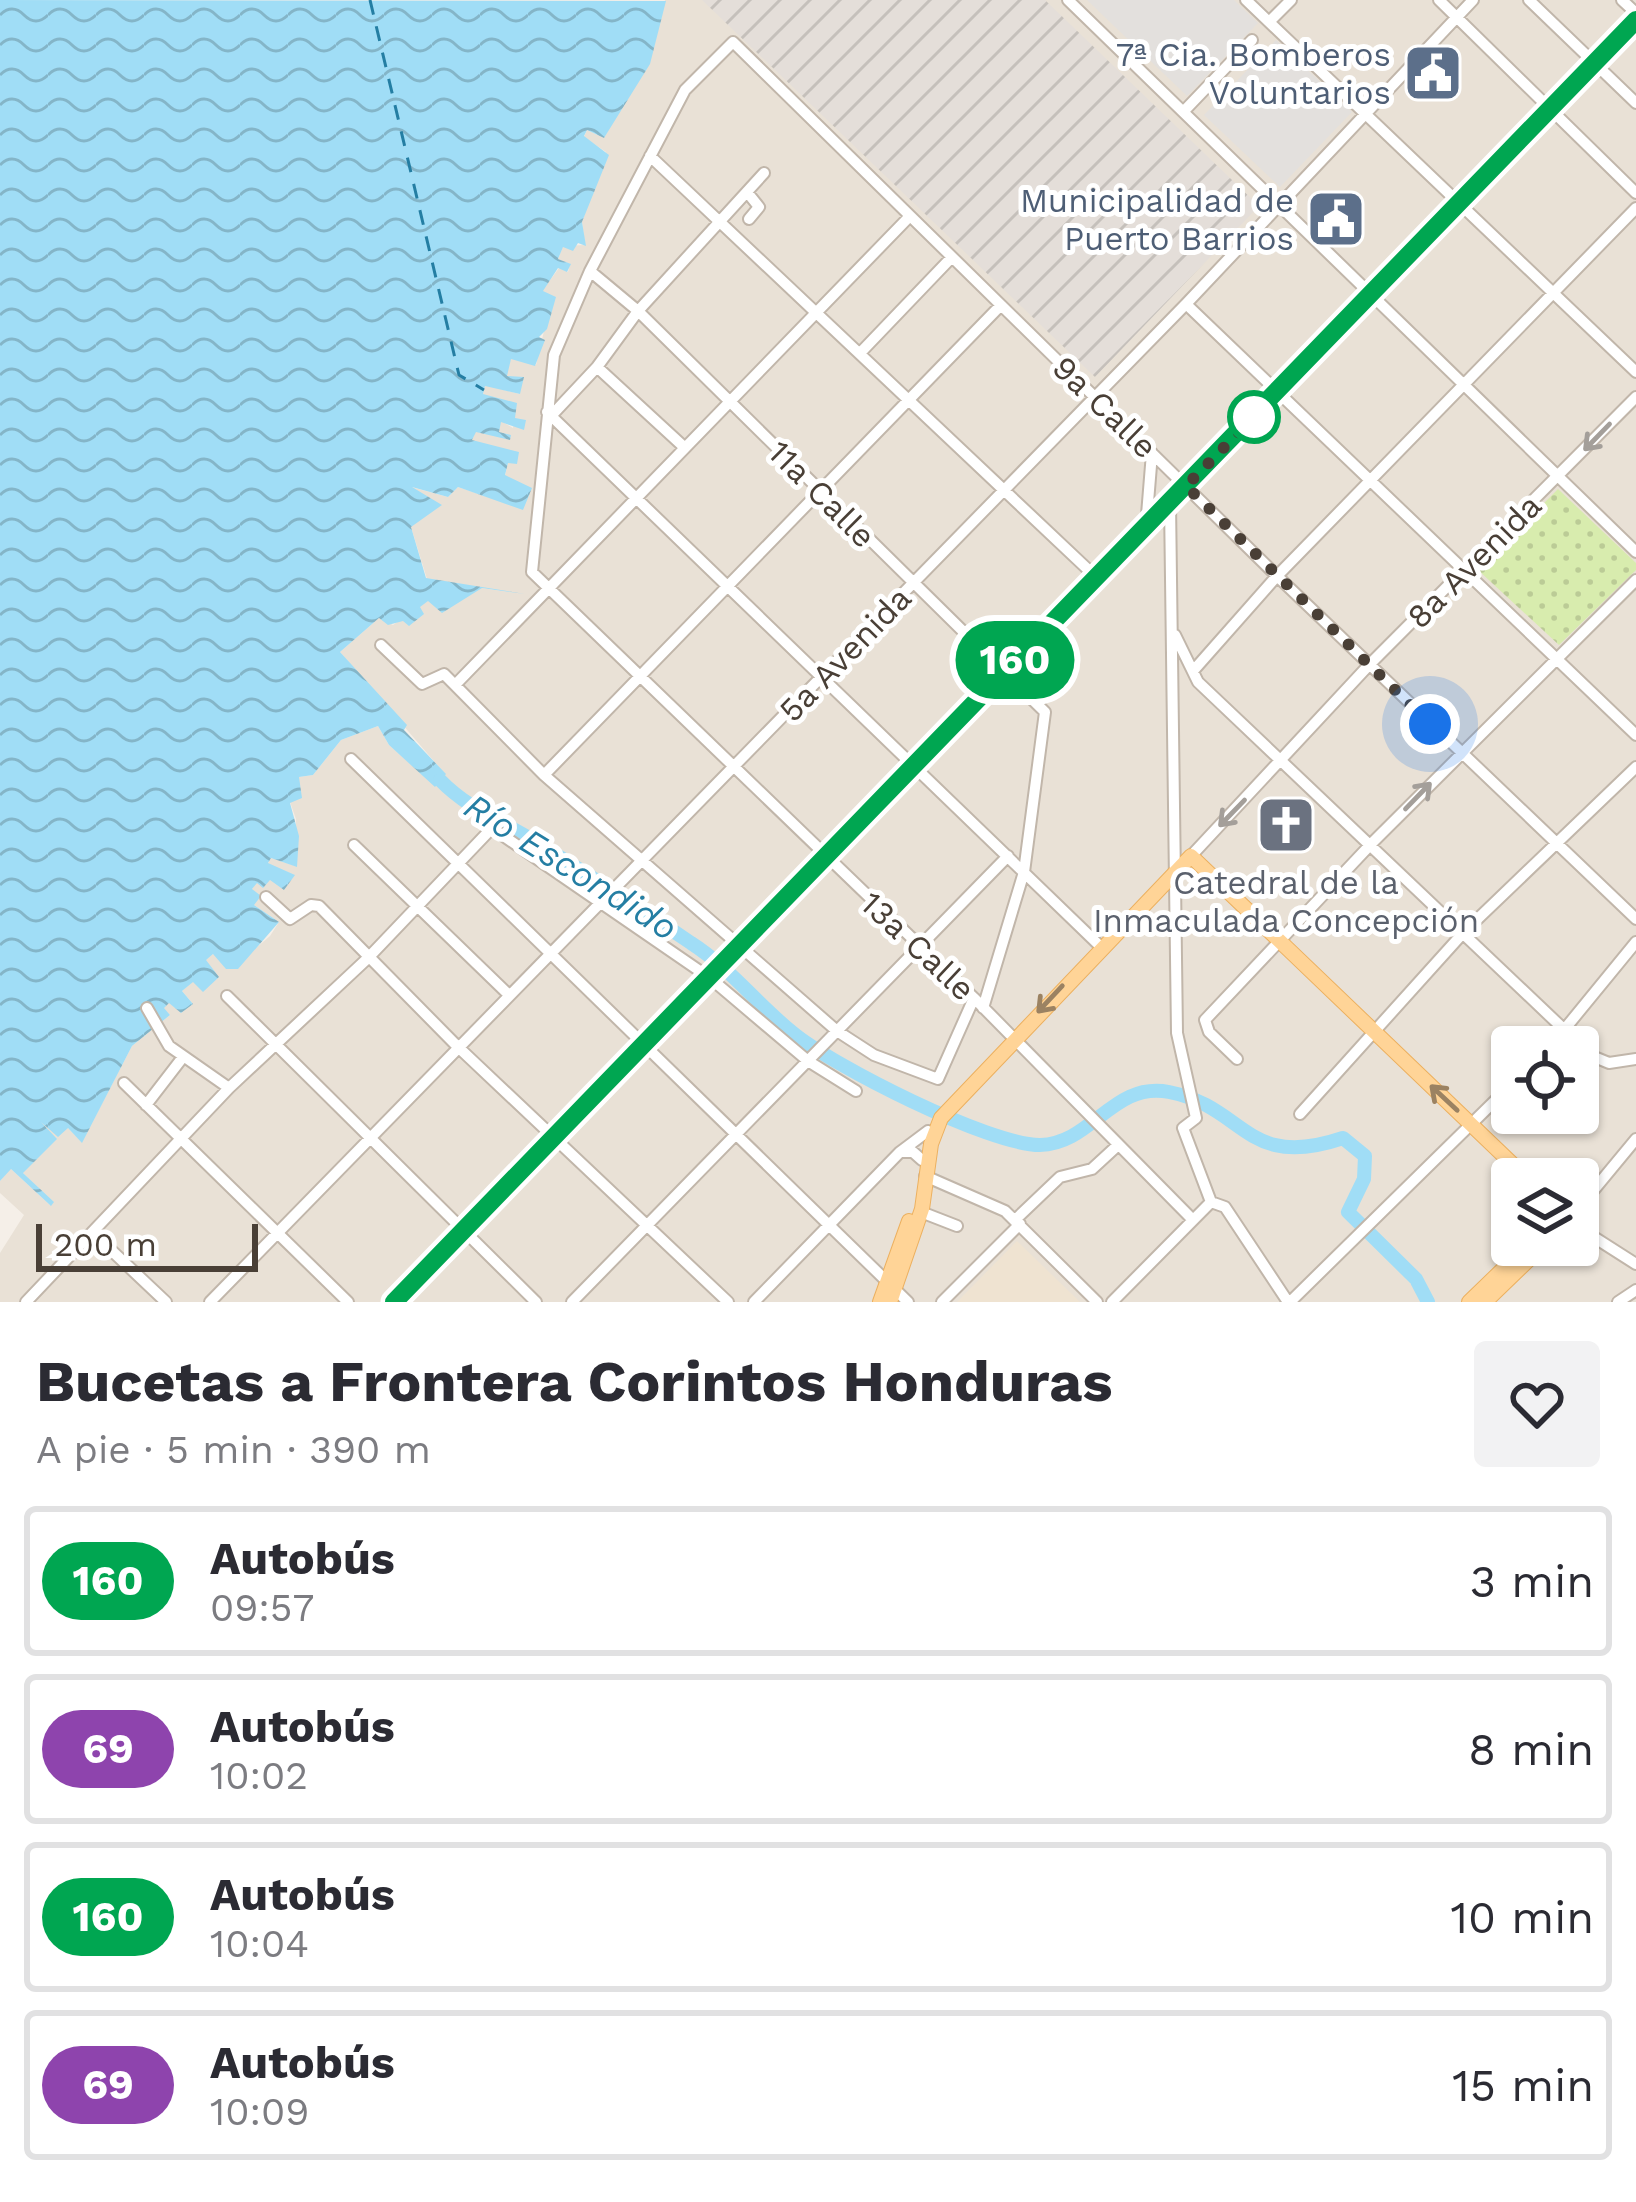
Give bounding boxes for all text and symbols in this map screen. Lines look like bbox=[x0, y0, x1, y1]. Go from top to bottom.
place label: 7ª Cia. Bomberos Voluntarios bbox=[1116, 35, 1391, 112]
public building icon: 7ª Cia. Bomberos Voluntarios bbox=[1402, 42, 1464, 104]
place label: Municipalidad de Puerto Barrios bbox=[1020, 181, 1294, 258]
public building icon: Municipalidad de Puerto Barrios bbox=[1305, 188, 1367, 250]
street label: 9a Calle bbox=[1045, 348, 1165, 466]
unlabelled marker bbox=[1229, 392, 1279, 442]
one-way arrow bbox=[1583, 422, 1612, 451]
street label: 11a Calle bbox=[760, 432, 884, 556]
street label: 8a Avenida bbox=[1399, 486, 1549, 636]
street label: 5a Avenida bbox=[771, 578, 919, 730]
line badge: 160 bbox=[946, 621, 1084, 699]
text: 160 bbox=[979, 635, 1051, 684]
your location bbox=[1400, 694, 1460, 754]
one-way arrow bbox=[1404, 782, 1432, 811]
water label: Río Escondido bbox=[457, 785, 685, 949]
church icon: Catedral de la Inmaculada Concepción bbox=[1255, 794, 1317, 856]
one-way arrow bbox=[1218, 797, 1246, 827]
place label: Catedral de la Inmaculada Concepción bbox=[1093, 863, 1479, 940]
street label: 13a Calle bbox=[853, 883, 983, 1009]
one-way arrow bbox=[1036, 984, 1064, 1013]
map controls bbox=[1491, 1026, 1599, 1266]
button: locate bbox=[1491, 1026, 1599, 1134]
one-way arrow bbox=[1429, 1085, 1459, 1113]
button: layers bbox=[1491, 1158, 1599, 1266]
scale bar bbox=[36, 1218, 258, 1271]
text: 200 m bbox=[54, 1225, 157, 1264]
button: heart bbox=[1474, 1341, 1600, 1467]
text: Bucetas a Frontera Corintos Honduras bbox=[36, 1348, 1113, 1415]
text: A pie · 5 min · 390 m bbox=[36, 1427, 431, 1472]
text: Autobús bbox=[210, 1532, 395, 1585]
text: 3 min bbox=[1470, 1555, 1594, 1608]
text: 160 bbox=[72, 1556, 144, 1605]
text: 09:57 bbox=[210, 1585, 314, 1630]
text: Autobús bbox=[210, 1700, 395, 1753]
text: 8 min bbox=[1468, 1723, 1594, 1776]
text: 69 bbox=[82, 1724, 134, 1773]
text: 10:02 bbox=[210, 1753, 308, 1798]
text: Autobús bbox=[210, 1868, 395, 1921]
text: 10 min bbox=[1450, 1891, 1594, 1944]
text: 160 bbox=[72, 1892, 144, 1941]
text: 10:04 bbox=[210, 1921, 309, 1966]
text: Autobús bbox=[210, 2036, 395, 2089]
text: 15 min bbox=[1452, 2059, 1594, 2112]
text: 69 bbox=[82, 2060, 134, 2109]
text: 10:09 bbox=[210, 2089, 309, 2134]

